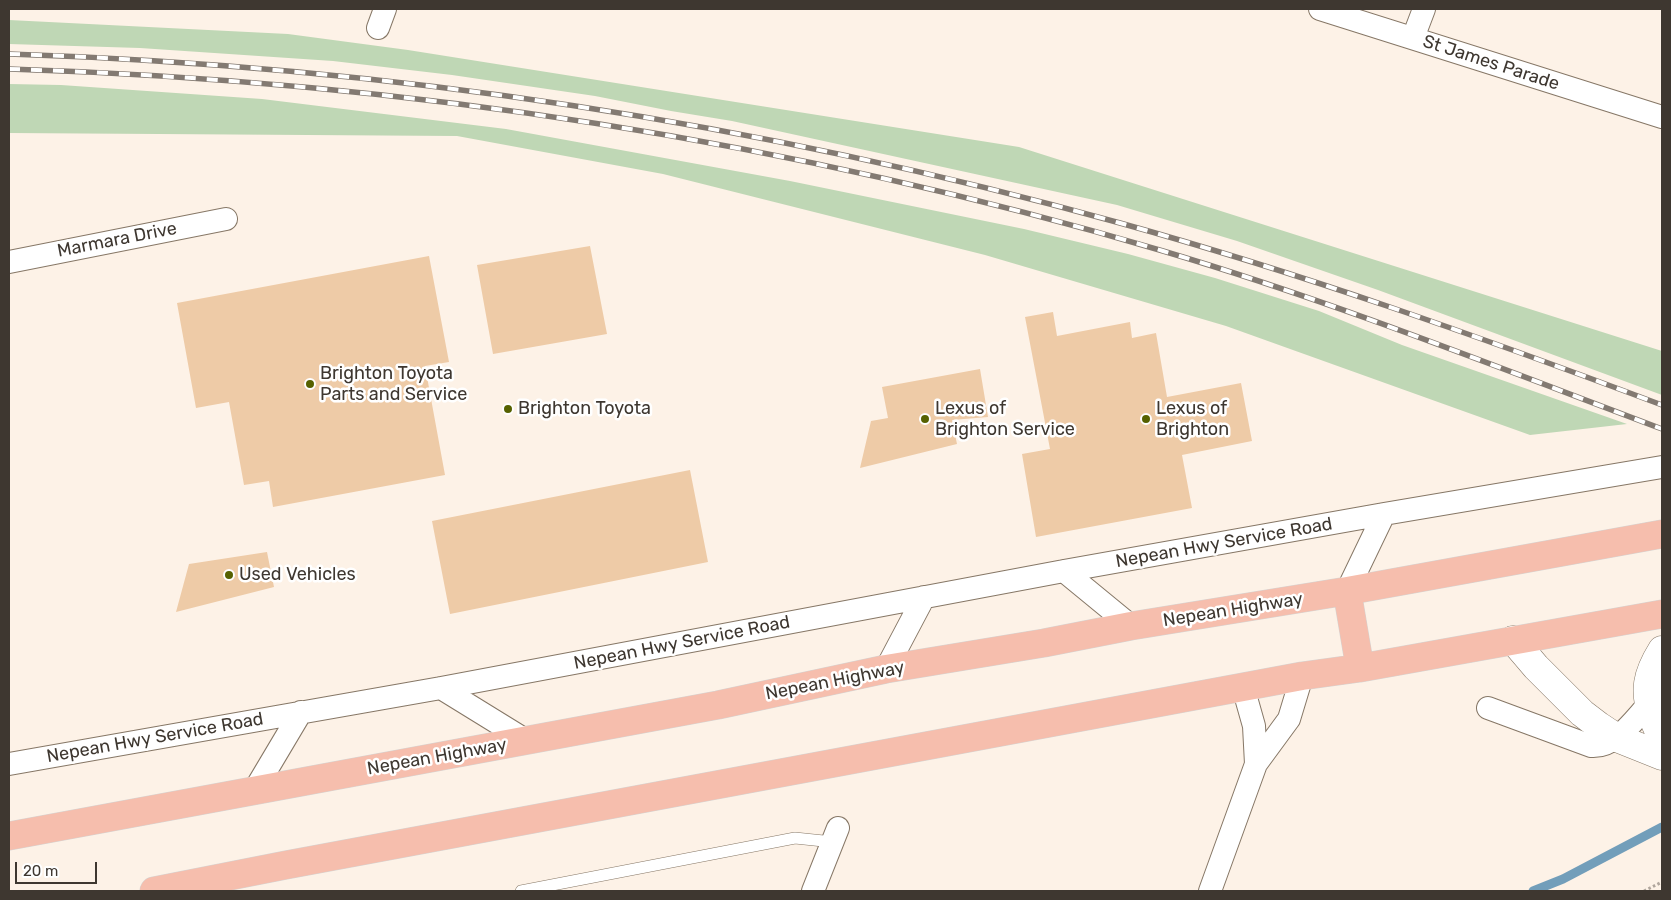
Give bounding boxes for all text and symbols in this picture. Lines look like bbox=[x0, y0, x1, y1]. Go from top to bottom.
street label: St James Parade bbox=[1420, 31, 1562, 95]
street label: Marmara Drive bbox=[55, 218, 179, 262]
place label: Brighton Toyota Parts and Service bbox=[320, 363, 467, 406]
marker: Brighton Toyota Parts and Service bbox=[304, 378, 316, 390]
place label: Brighton Toyota bbox=[518, 398, 651, 420]
place label: Lexus of Brighton Service bbox=[935, 398, 1075, 440]
place label: Lexus of Brighton bbox=[1156, 398, 1229, 440]
marker: Brighton Toyota bbox=[502, 403, 514, 415]
marker: Lexus of Brighton Service bbox=[919, 413, 931, 425]
marker: Lexus of Brighton bbox=[1140, 413, 1152, 425]
street label: Nepean Hwy Service Road bbox=[1114, 513, 1334, 573]
place label: Used Vehicles bbox=[239, 564, 356, 586]
marker: Used Vehicles bbox=[223, 569, 235, 581]
street label: Nepean Highway bbox=[1162, 588, 1304, 632]
street label: Nepean Hwy Service Road bbox=[572, 611, 792, 675]
street label: Nepean Highway bbox=[764, 657, 906, 705]
street label: Nepean Hwy Service Road bbox=[45, 708, 265, 768]
street label: Nepean Highway bbox=[366, 734, 508, 780]
scale bar bbox=[18, 852, 100, 884]
text: 20 m bbox=[23, 862, 58, 880]

